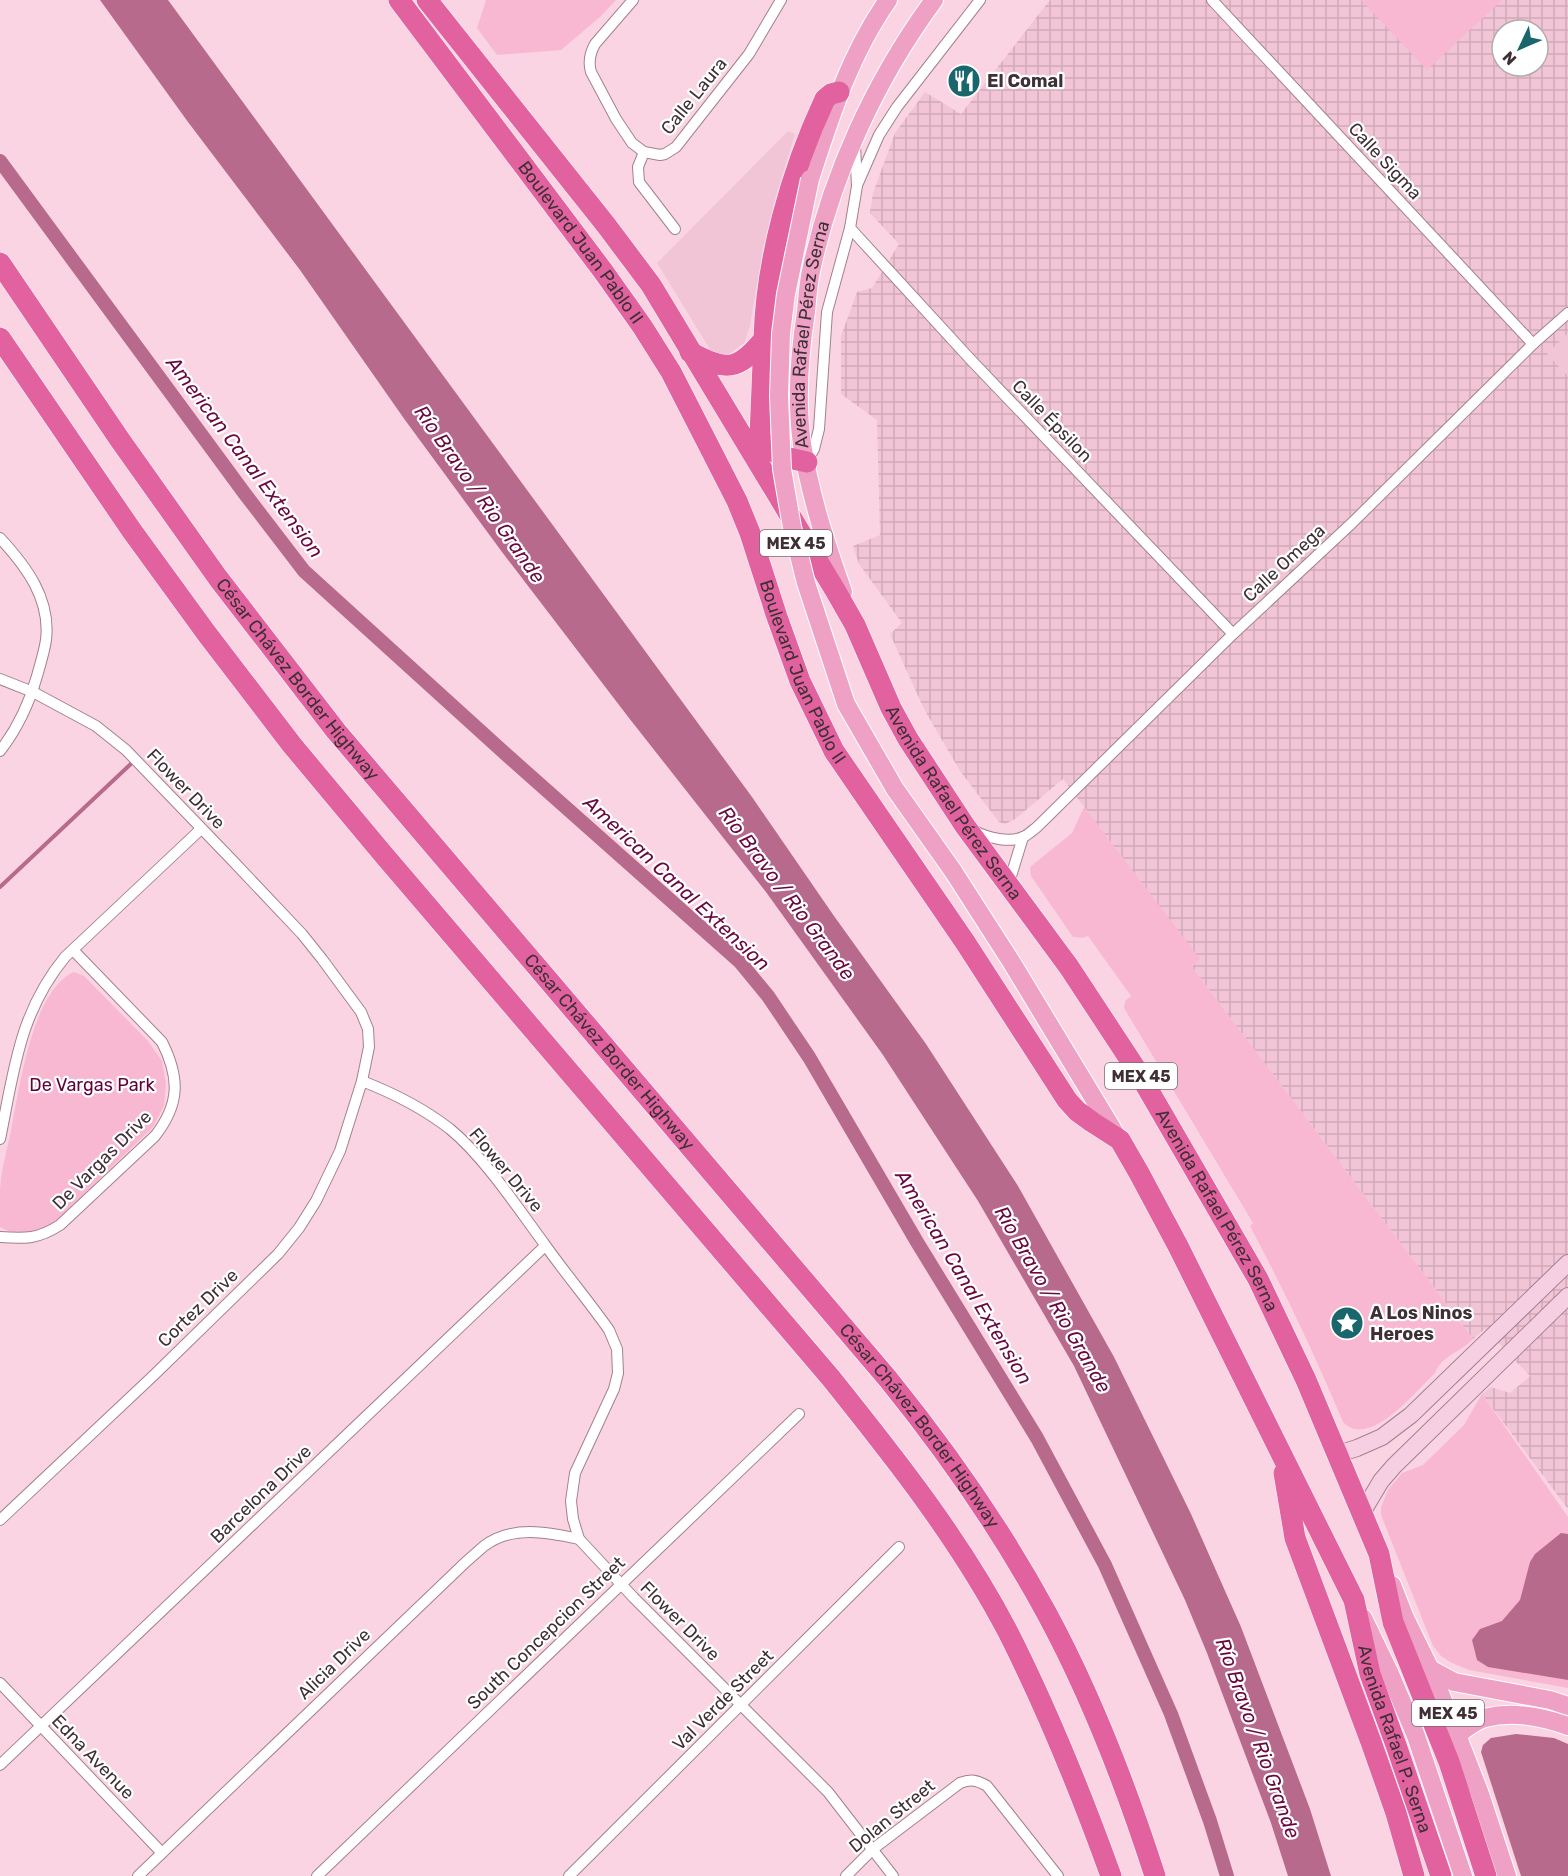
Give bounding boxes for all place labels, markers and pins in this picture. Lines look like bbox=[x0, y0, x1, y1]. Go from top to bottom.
restaurant icon: El Comal bbox=[946, 63, 982, 99]
place label: El Comal bbox=[987, 70, 1063, 92]
place label: A Los Ninos Heroes bbox=[1370, 1302, 1472, 1345]
place icon: A Los Ninos Heroes bbox=[1329, 1305, 1365, 1341]

